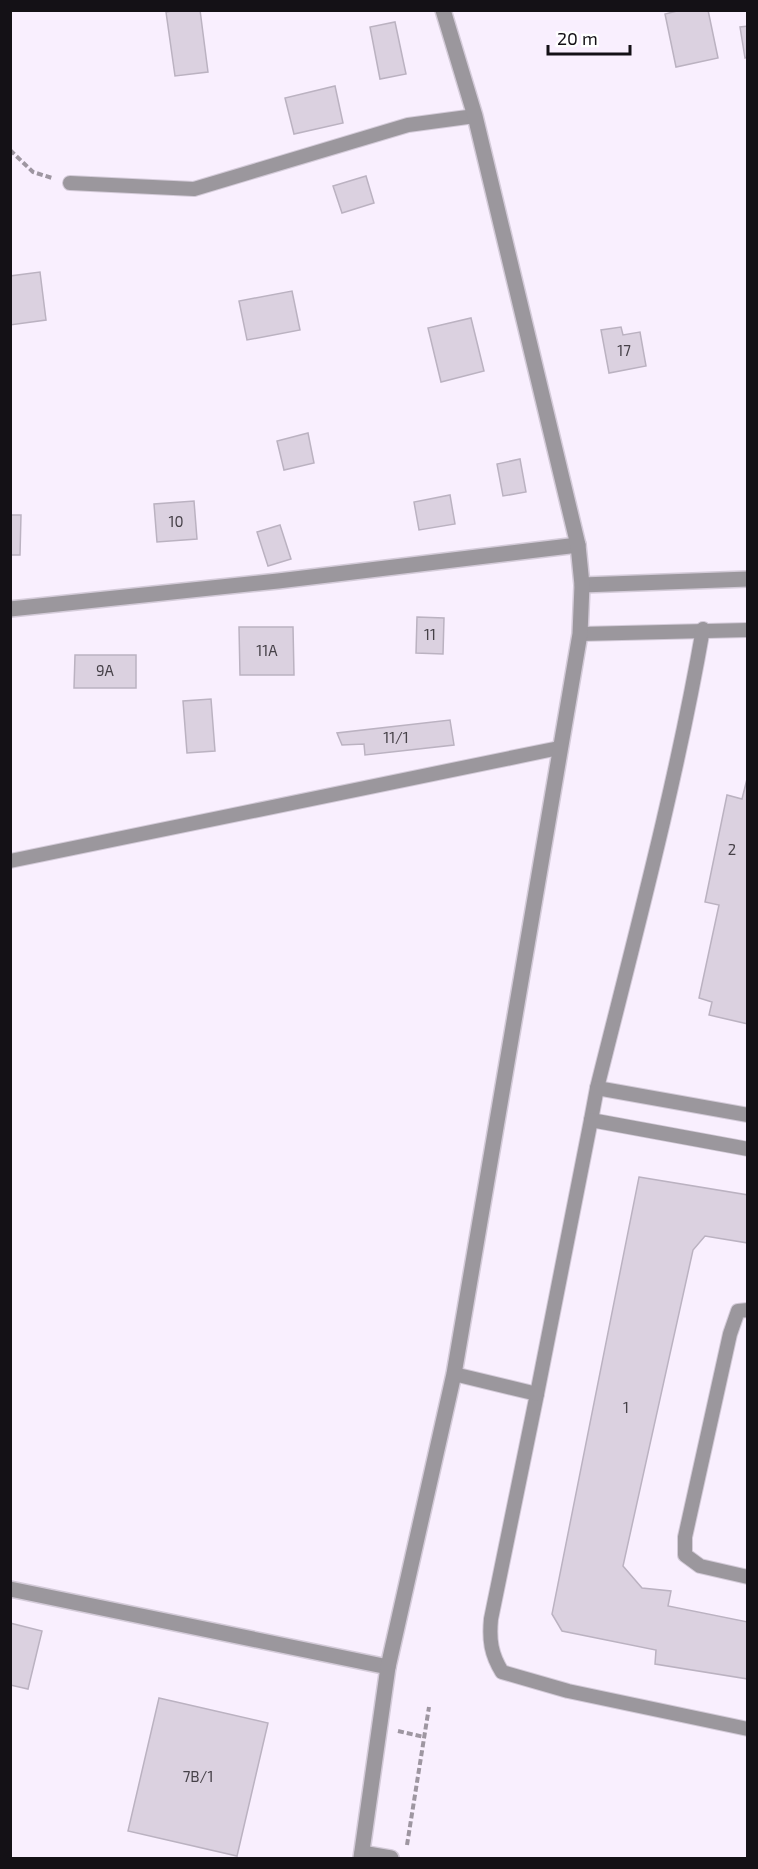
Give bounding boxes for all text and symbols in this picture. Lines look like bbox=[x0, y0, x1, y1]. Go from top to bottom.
scale bar bbox=[548, 18, 630, 56]
text: 20 m bbox=[557, 27, 598, 49]
house number: 17 bbox=[617, 341, 631, 359]
house number: 10 bbox=[168, 512, 184, 530]
house number: 11 bbox=[424, 625, 436, 643]
house number: 11А bbox=[256, 641, 278, 659]
house number: 9А bbox=[96, 661, 115, 679]
house number: 11/1 bbox=[383, 728, 409, 746]
house number: 2 bbox=[728, 840, 736, 858]
house number: 1 bbox=[623, 1398, 629, 1416]
house number: 7В/1 bbox=[183, 1767, 213, 1785]

